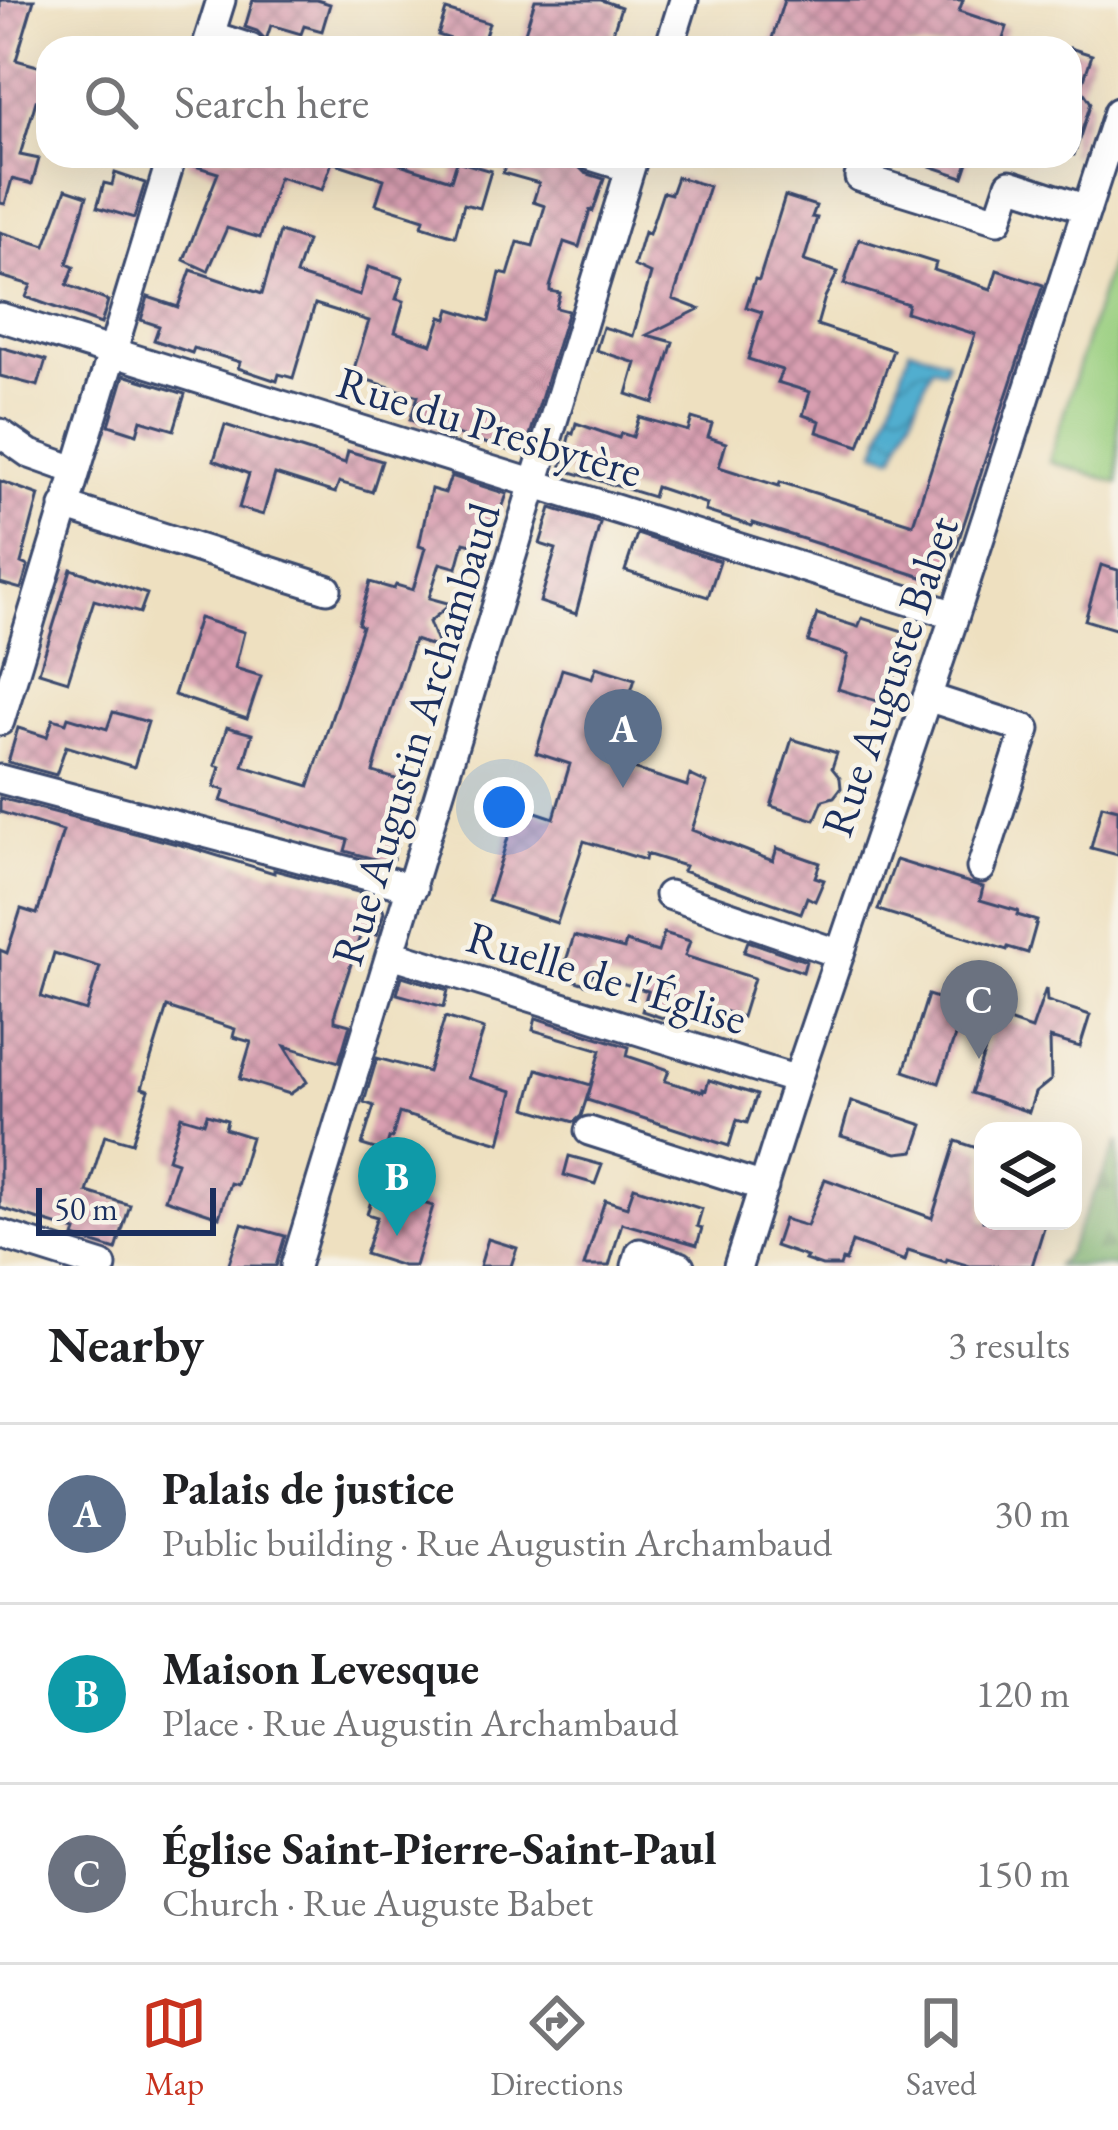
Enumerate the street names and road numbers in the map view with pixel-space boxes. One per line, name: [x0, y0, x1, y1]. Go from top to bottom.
street label: Rue du Presbytère: [331, 352, 649, 500]
street label: Rue Augustin Archambaud: [317, 496, 513, 972]
street label: Rue Auguste Babet: [807, 508, 971, 844]
street label: Ruelle de l'Église: [460, 907, 754, 1047]

